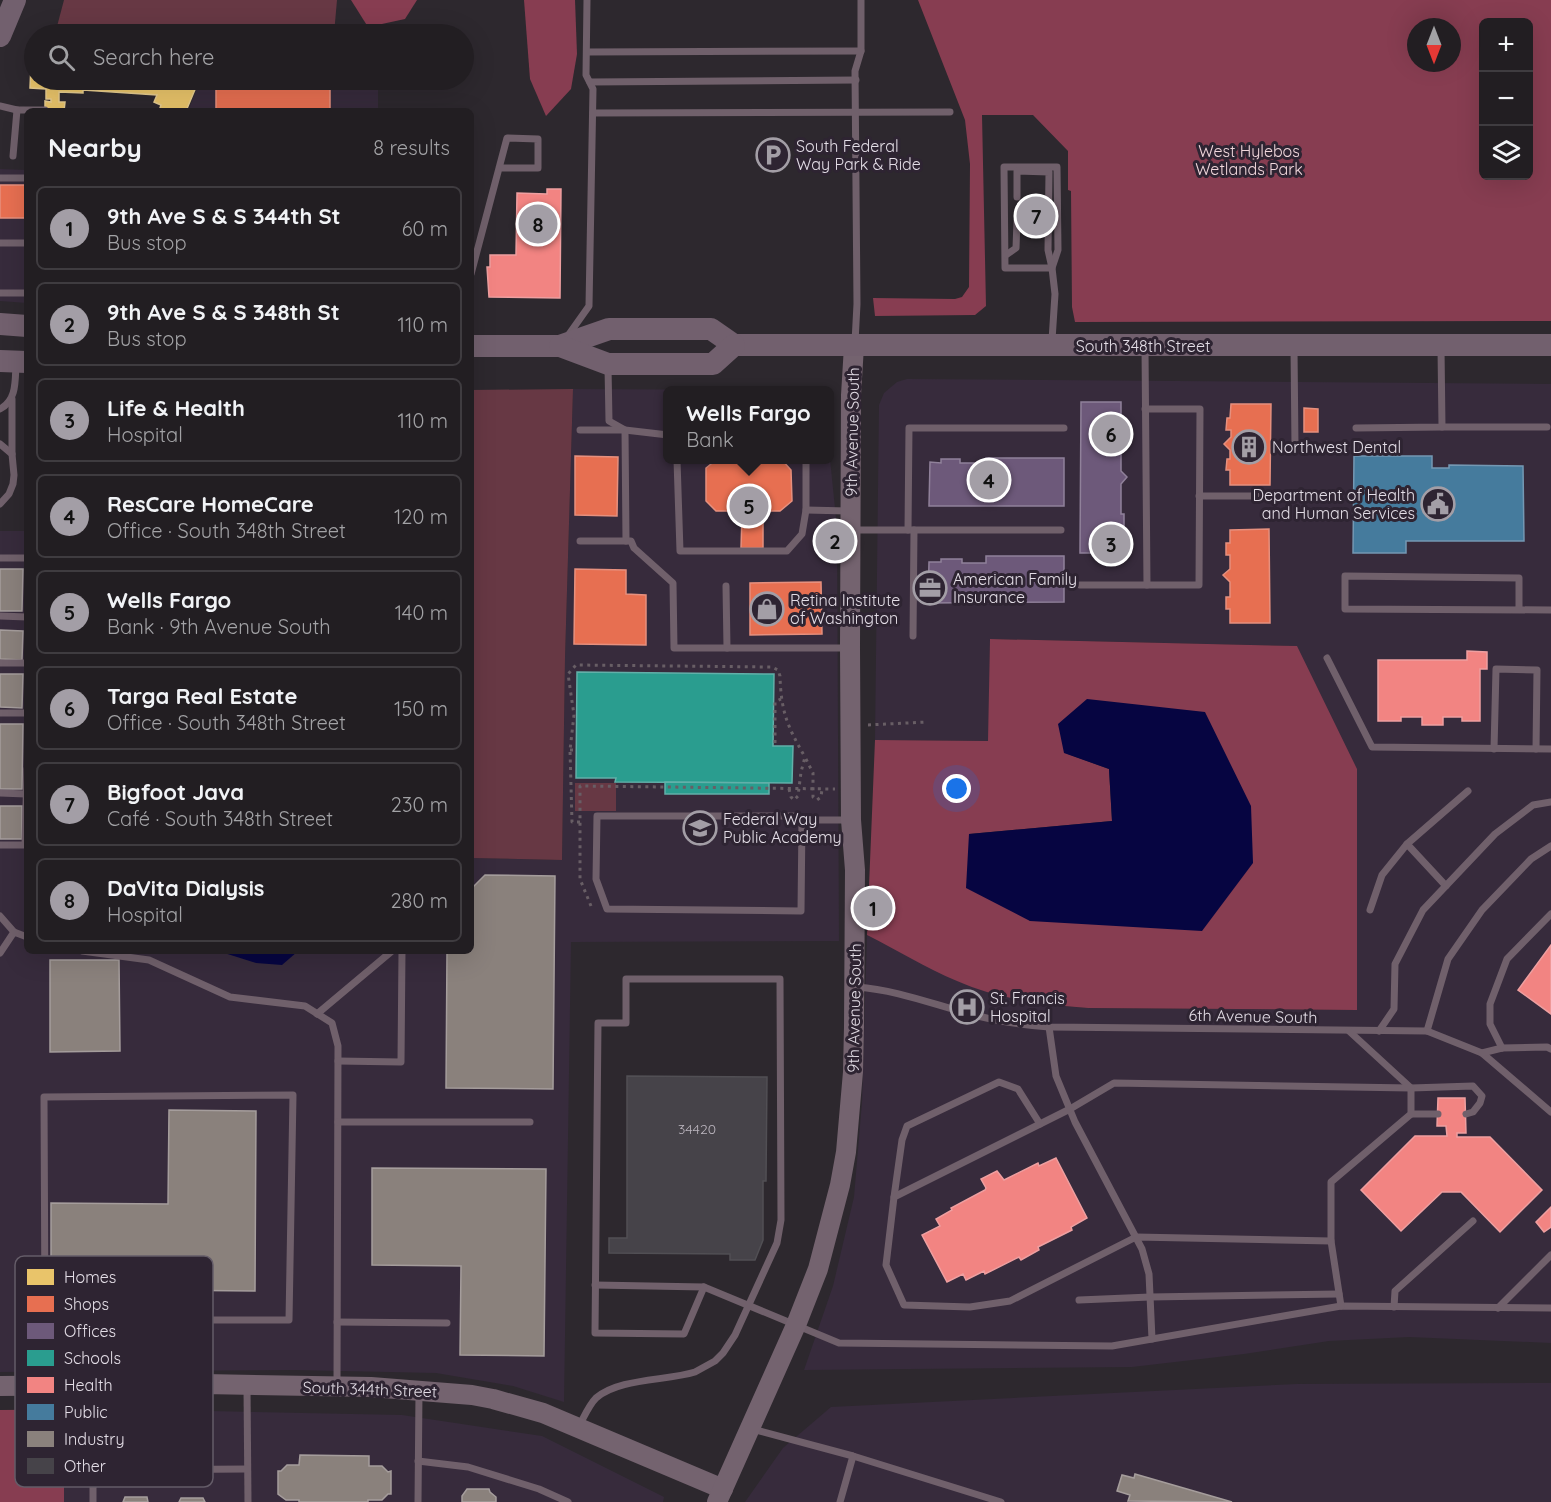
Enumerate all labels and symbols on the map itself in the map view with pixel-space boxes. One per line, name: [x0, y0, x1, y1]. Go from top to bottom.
north arrow: [1407, 18, 1461, 72]
place label: South Federal Way Park & Ride: [796, 136, 921, 174]
parking icon: South Federal Way Park & Ride: [755, 137, 791, 173]
park label: West Hylebos Wetlands Park: [1195, 141, 1303, 179]
pin: 7: [1016, 194, 1056, 238]
pin: 8: [518, 202, 558, 246]
street label: South 348th Street: [1076, 336, 1210, 356]
street label: 9th Avenue South: [841, 367, 863, 497]
pin: 6: [1092, 412, 1130, 456]
building icon: Northwest Dental: [1231, 429, 1267, 465]
place label: Northwest Dental: [1272, 437, 1401, 457]
pin: 4: [970, 458, 1008, 502]
pin: 5: [730, 484, 768, 528]
place label: Department of Health and Human Services: [1252, 485, 1415, 523]
public building icon: Department of Health and Human Services: [1420, 486, 1456, 522]
pin: 2: [816, 518, 854, 564]
pin: 3: [1092, 522, 1130, 566]
place label: American Family Insurance: [953, 569, 1077, 607]
office icon: American Family Insurance: [912, 570, 948, 606]
place label: Retina Institute of Washington: [790, 590, 900, 628]
shop icon: Retina Institute of Washington: [749, 591, 785, 627]
your location: [942, 774, 971, 803]
place label: Federal Way Public Academy: [723, 809, 842, 847]
school or university icon: Federal Way Public Academy: [682, 810, 718, 846]
pin: 1: [854, 886, 892, 930]
street label: 9th Avenue South: [843, 943, 865, 1073]
place label: St. Francis Hospital: [990, 988, 1065, 1026]
hospital icon: St. Francis Hospital: [949, 989, 985, 1025]
street label: 6th Avenue South: [1188, 1005, 1318, 1027]
house number: 34420: [678, 1120, 716, 1138]
legend: [15, 1256, 213, 1487]
text: Homes: [64, 1267, 116, 1287]
text: Shops: [64, 1294, 109, 1314]
text: Offices: [64, 1321, 116, 1341]
text: Schools: [64, 1348, 121, 1368]
text: Health: [64, 1375, 112, 1395]
street label: South 344th Street: [302, 1377, 438, 1401]
text: Public: [64, 1402, 108, 1422]
text: Industry: [64, 1429, 124, 1449]
text: Other: [64, 1456, 106, 1476]

